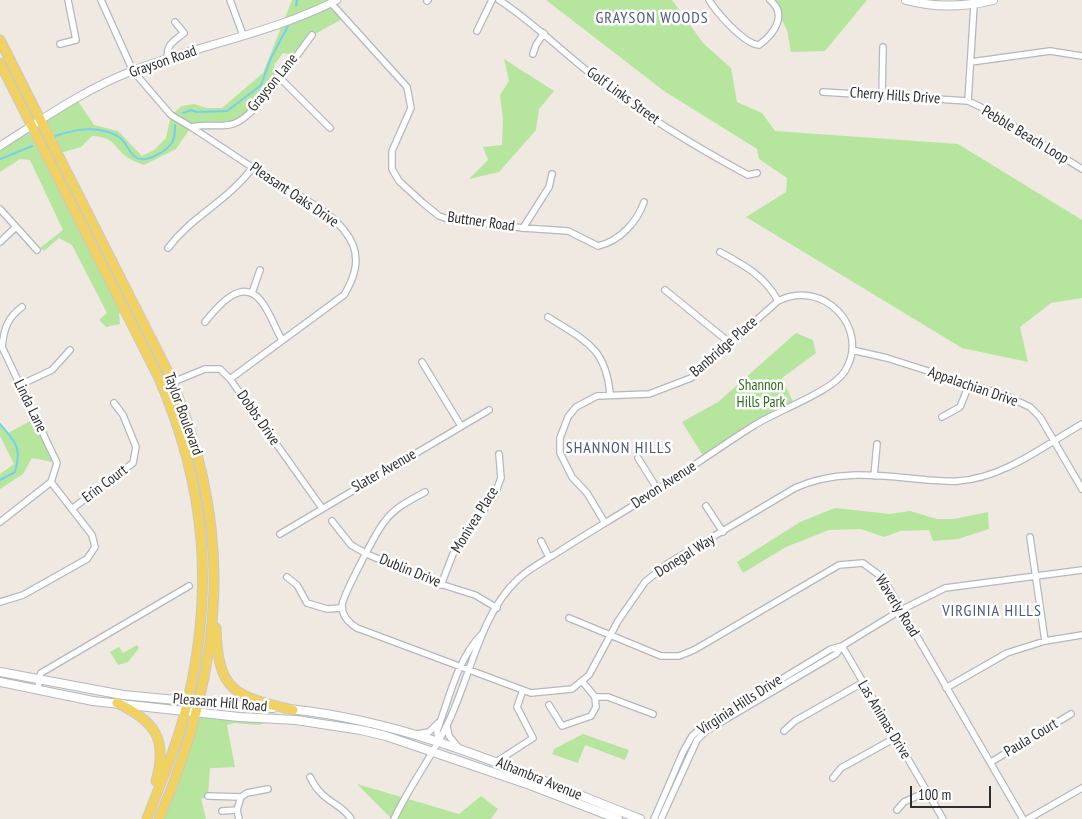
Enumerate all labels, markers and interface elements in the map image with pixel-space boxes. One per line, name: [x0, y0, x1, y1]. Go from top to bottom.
district label: GRAYSON WOODS: [594, 8, 710, 28]
street label: Grayson Road: [127, 42, 199, 82]
street label: Grayson Lane: [244, 50, 302, 116]
street label: Golf Links Street: [583, 64, 663, 128]
street label: Cherry Hills Drive: [849, 84, 941, 108]
street label: Pebble Beach Loop: [978, 102, 1072, 168]
street label: Pleasant Oaks Drive: [246, 159, 342, 231]
street label: Buttner Road: [446, 208, 516, 236]
street label: Banbridge Place: [687, 313, 761, 381]
street label: Appalachian Drive: [926, 363, 1020, 411]
street label: Taylor Boulevard: [160, 370, 206, 458]
street label: Linda Lane: [10, 377, 50, 435]
park label: Shannon Hills Park: [737, 377, 785, 412]
street label: Dobbs Drive: [233, 387, 283, 449]
district label: SHANNON HILLS: [564, 438, 674, 458]
street label: Slater Avenue: [349, 445, 419, 497]
street label: Devon Avenue: [628, 457, 700, 513]
street label: Erin Court: [79, 461, 131, 507]
street label: Monivea Place: [448, 484, 502, 556]
street label: Donegal Way: [652, 531, 718, 581]
street label: Dublin Drive: [377, 551, 443, 591]
street label: Waverly Road: [871, 572, 923, 640]
district label: VIRGINIA HILLS: [940, 601, 1044, 621]
street label: Virginia Hills Drive: [694, 671, 786, 739]
street label: Las Animas Drive: [854, 677, 914, 763]
street label: Pleasant Hill Road: [172, 690, 268, 716]
street label: Paula Court: [1001, 715, 1061, 761]
street label: Alhambra Avenue: [494, 754, 584, 804]
scale bar: [912, 776, 993, 808]
text: 100 m: [918, 785, 951, 804]

